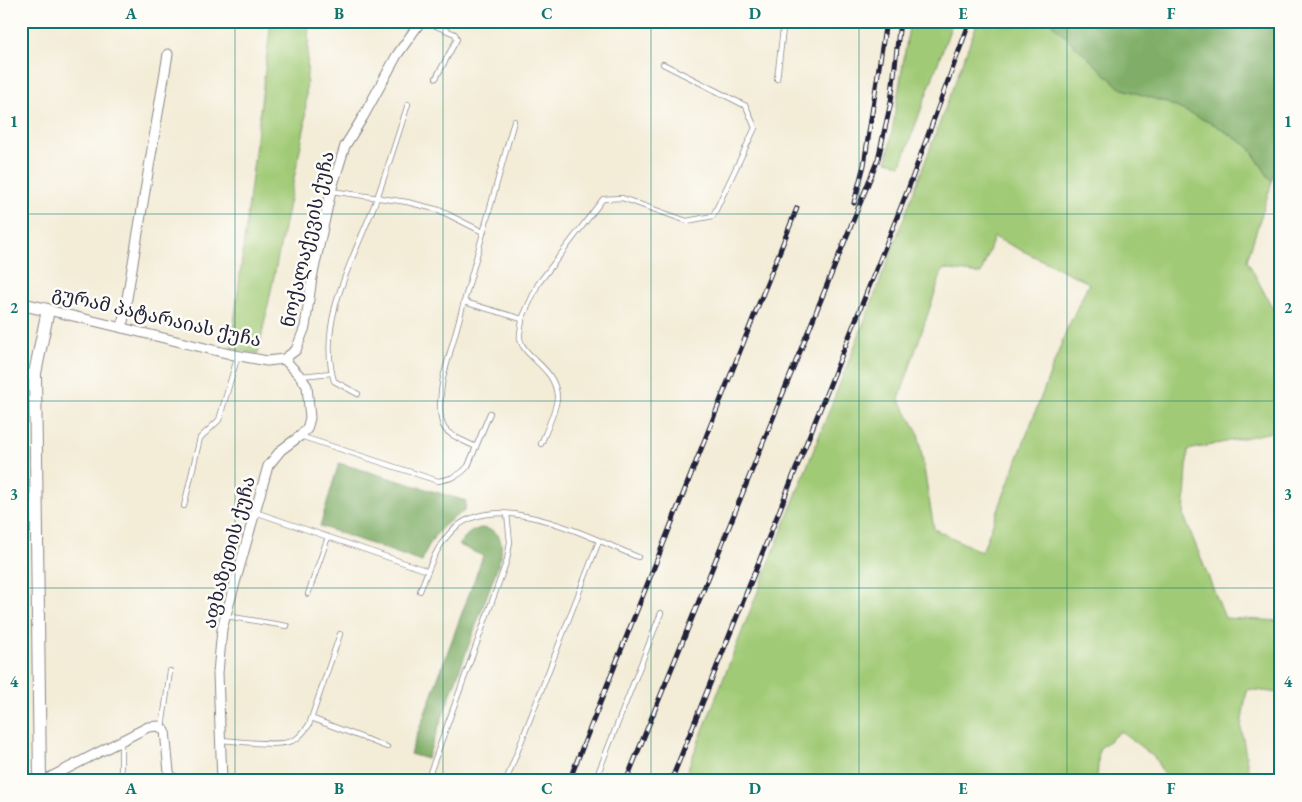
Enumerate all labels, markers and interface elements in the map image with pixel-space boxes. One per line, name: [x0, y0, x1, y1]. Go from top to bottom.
text: A: [124, 3, 137, 24]
text: B: [334, 3, 344, 24]
text: C: [541, 3, 553, 24]
text: D: [749, 3, 761, 24]
text: E: [958, 3, 968, 24]
text: F: [1167, 3, 1176, 24]
text: 1: [10, 111, 18, 132]
text: 1: [1284, 111, 1292, 132]
street label: ნოქალაქევის ქუჩა: [275, 148, 340, 330]
street label: გურამ პატარაიას ქუჩა: [50, 280, 264, 353]
text: 2: [10, 297, 19, 318]
text: 2: [1284, 297, 1293, 318]
street label: აფხაზეთის ქუჩა: [196, 473, 261, 631]
text: 3: [10, 484, 18, 505]
text: 3: [1284, 484, 1292, 505]
text: 4: [10, 671, 19, 692]
text: 4: [1284, 671, 1293, 692]
text: A: [124, 778, 137, 799]
text: B: [334, 778, 344, 799]
text: C: [541, 778, 553, 799]
text: D: [749, 778, 761, 799]
text: E: [958, 778, 968, 799]
text: F: [1167, 778, 1176, 799]

